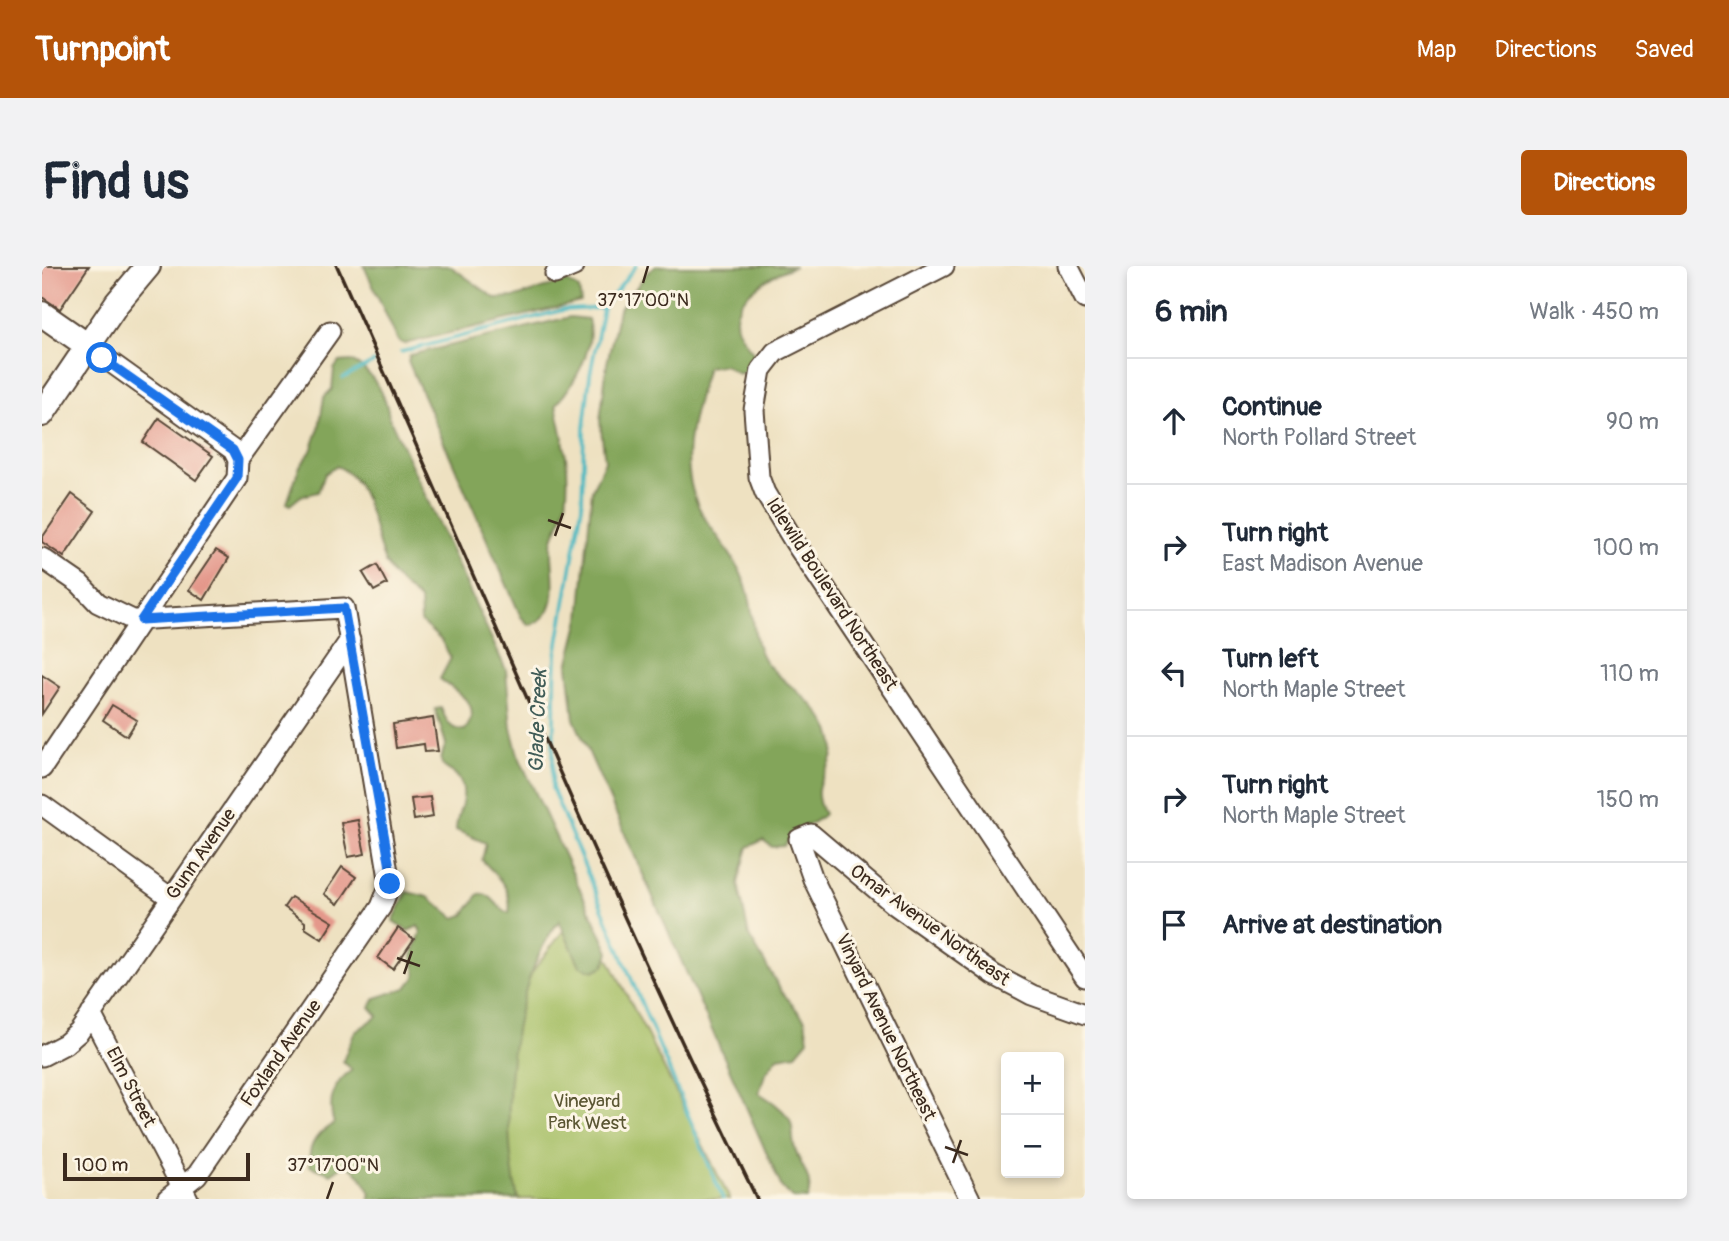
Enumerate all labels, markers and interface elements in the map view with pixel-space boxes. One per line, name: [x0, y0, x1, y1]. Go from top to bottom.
text: Turnpoint: [35, 29, 170, 70]
text: Map: [1417, 35, 1457, 64]
text: Directions: [1495, 35, 1596, 64]
text: Saved: [1634, 35, 1694, 64]
button: Directions: [1521, 150, 1687, 215]
text: Find us: [42, 152, 189, 213]
text: 37°17'00"N: [597, 289, 689, 312]
text: 6 min: [1155, 293, 1228, 330]
text: Walk · 450 m: [1529, 297, 1659, 326]
route start: [86, 342, 117, 373]
text: Continue: [1222, 391, 1322, 423]
icon: ahead: [1155, 402, 1193, 440]
text: 90 m: [1606, 407, 1659, 436]
text: North Pollard Street: [1222, 423, 1416, 452]
street label: Idlewild Boulevard Northeast: [761, 493, 904, 695]
text: Turn right: [1222, 517, 1328, 549]
icon: right: [1155, 528, 1193, 566]
text: 100 m: [1593, 533, 1659, 562]
text: East Madison Avenue: [1222, 549, 1423, 578]
text: Turn left: [1222, 643, 1318, 675]
icon: left: [1155, 654, 1193, 692]
text: 110 m: [1600, 659, 1659, 688]
water label: Glade Creek: [523, 667, 553, 773]
text: North Maple Street: [1222, 675, 1405, 704]
text: Turn right: [1222, 769, 1328, 801]
icon: right: [1155, 780, 1193, 818]
text: 150 m: [1596, 785, 1659, 814]
text: North Maple Street: [1222, 801, 1405, 830]
street label: Gunn Avenue: [161, 803, 242, 904]
street label: Omar Avenue Northeast: [845, 859, 1015, 991]
route end: [374, 868, 405, 899]
icon: arrive: [1155, 906, 1193, 944]
text: Arrive at destination: [1222, 909, 1442, 941]
street label: Vinyard Avenue Northeast: [830, 930, 942, 1125]
street label: Foxland Avenue: [235, 994, 327, 1111]
street label: Elm Street: [101, 1043, 162, 1131]
map controls: [1001, 1052, 1064, 1178]
button: +: [1001, 1052, 1064, 1115]
park label: Vineyard Park West: [547, 1089, 627, 1135]
button: −: [1001, 1115, 1064, 1178]
scale bar: [63, 1150, 250, 1182]
text: 100 m: [74, 1153, 128, 1177]
text: 37°17'00"N: [287, 1154, 379, 1177]

